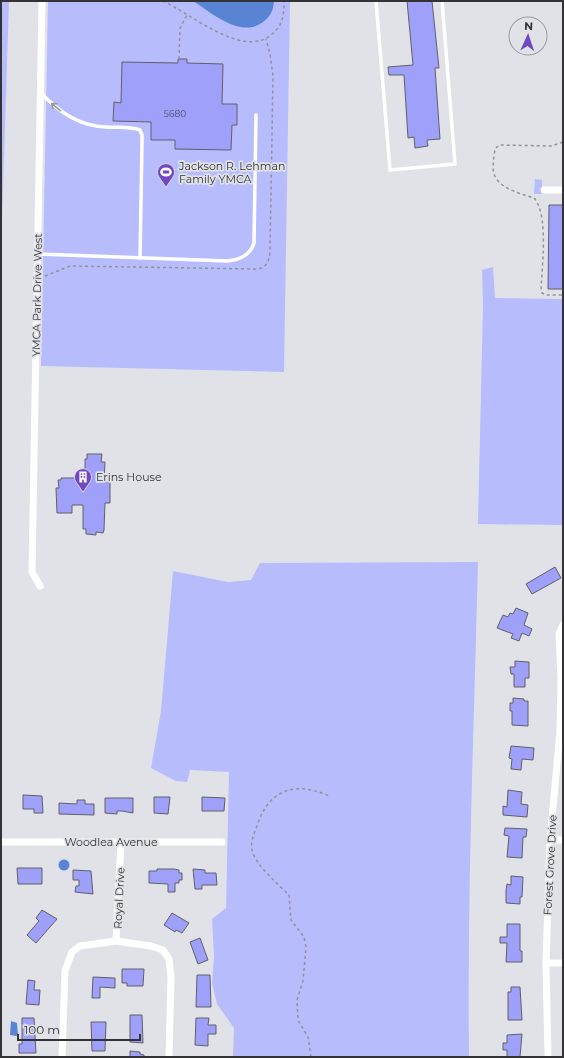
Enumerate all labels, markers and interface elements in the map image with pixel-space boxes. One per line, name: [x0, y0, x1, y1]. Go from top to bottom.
north arrow: [508, 16, 548, 56]
text: N: [524, 19, 533, 33]
one-way arrow: [50, 102, 61, 111]
house number: 5680: [164, 108, 186, 119]
place label: Jackson R. Lehman Family YMCA: [178, 159, 285, 186]
sports icon: Jackson R. Lehman Family YMCA: [156, 162, 176, 187]
street label: YMCA Park Drive West: [29, 233, 45, 357]
building icon: Erins House: [73, 467, 93, 492]
place label: Erins House: [96, 470, 162, 484]
street label: Forest Grove Drive: [540, 814, 560, 916]
street label: Woodlea Avenue: [64, 835, 158, 849]
street label: Royal Drive: [110, 867, 128, 929]
scale bar: [18, 1016, 140, 1042]
text: 100 m: [24, 1022, 60, 1037]

